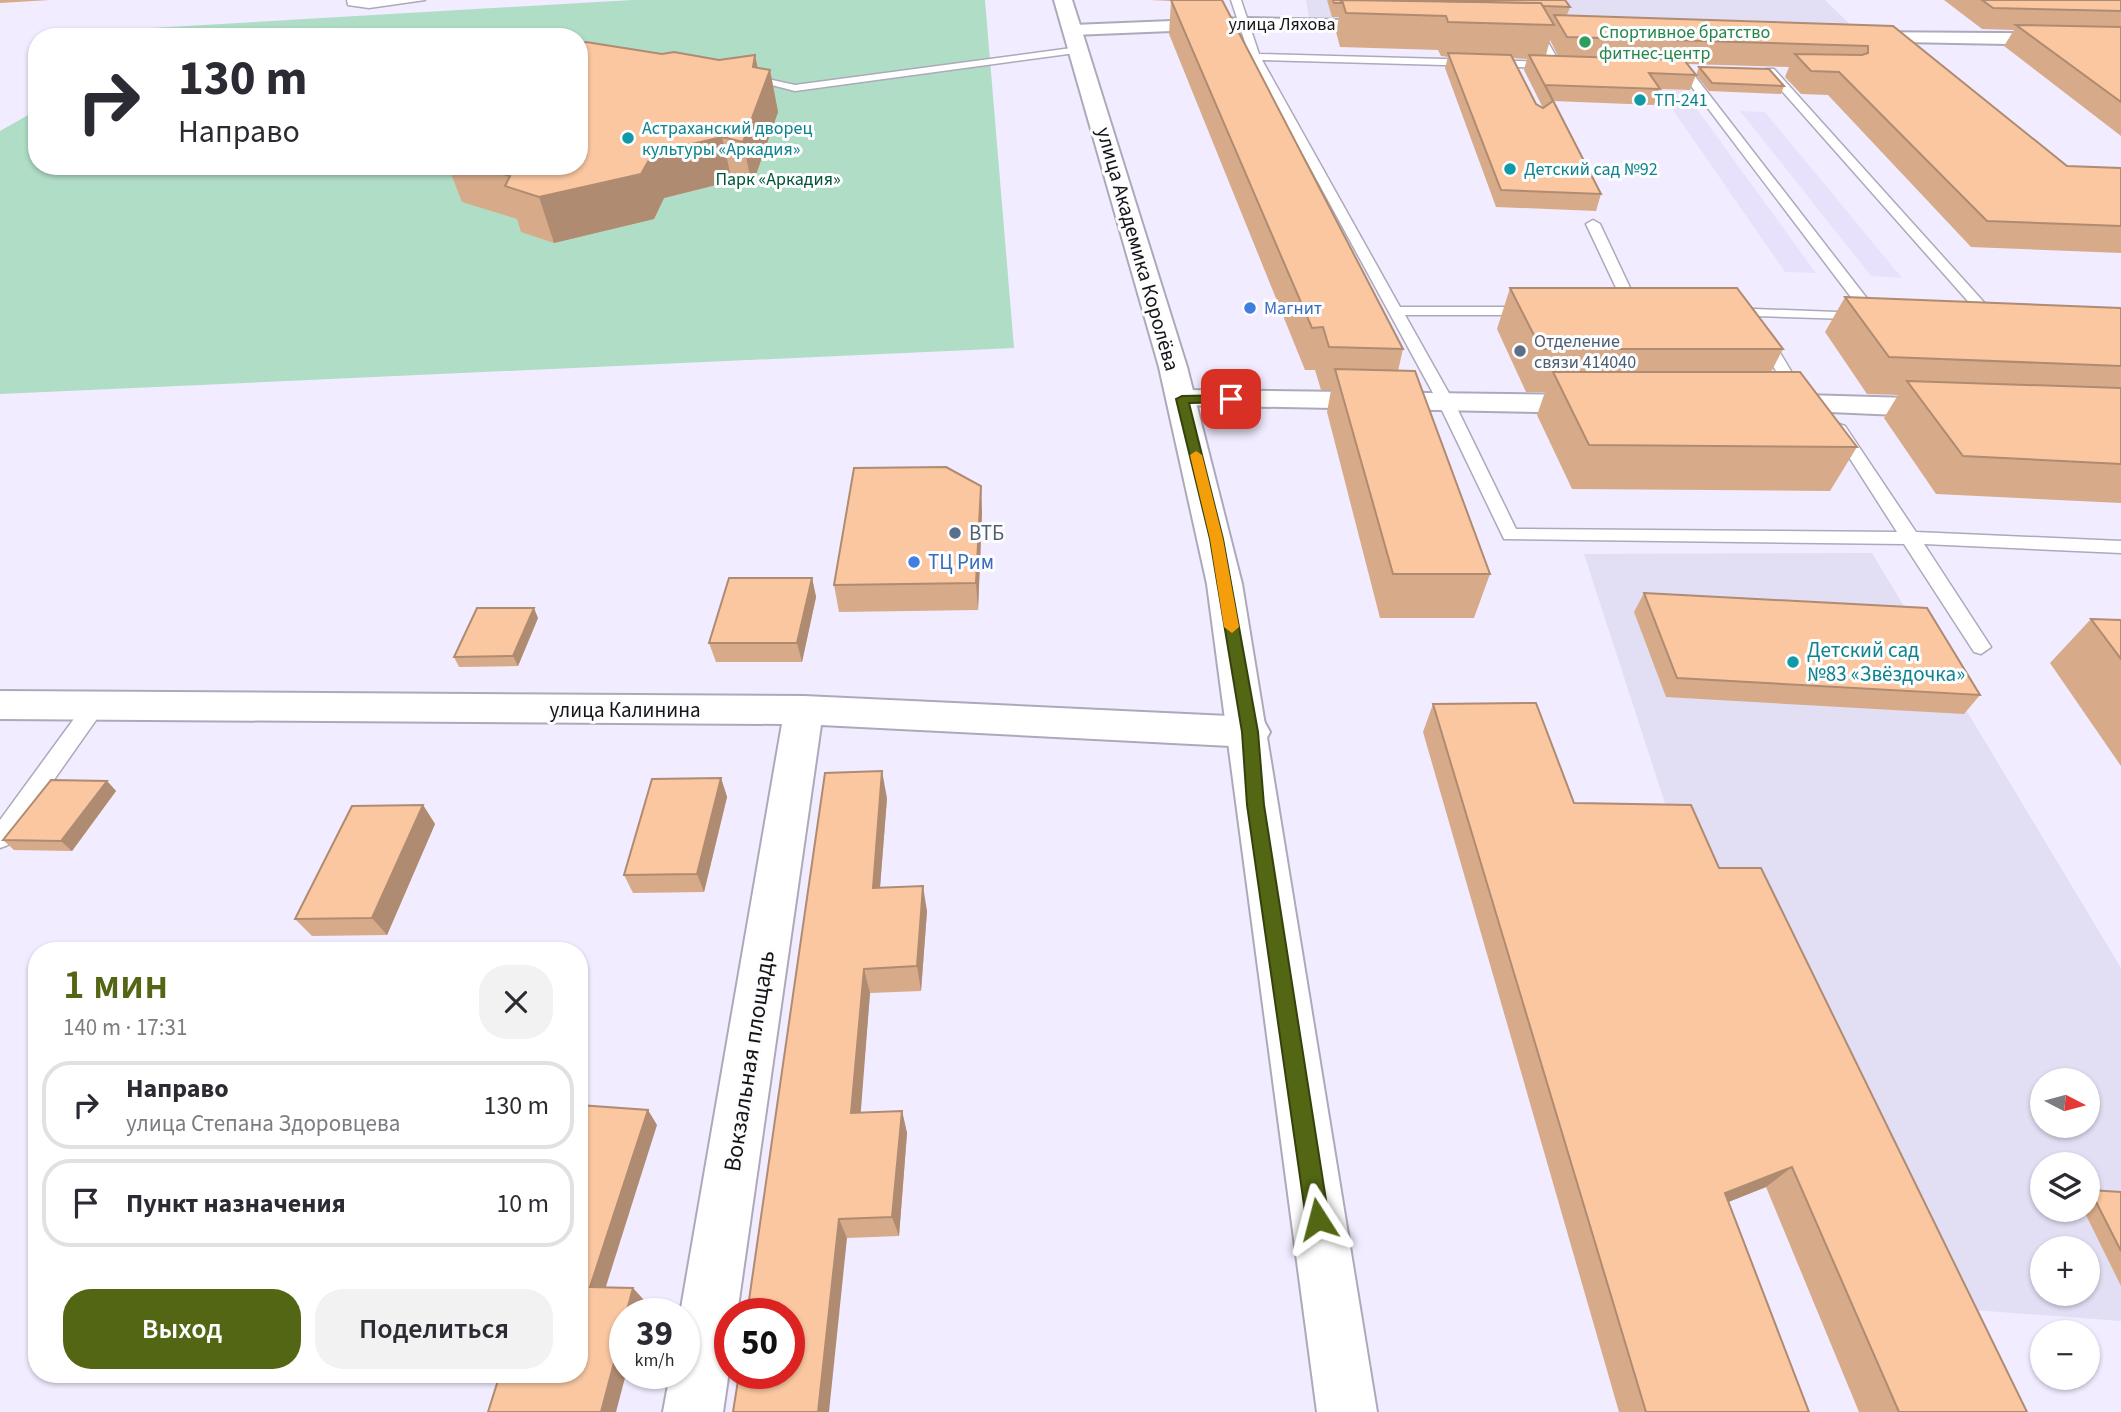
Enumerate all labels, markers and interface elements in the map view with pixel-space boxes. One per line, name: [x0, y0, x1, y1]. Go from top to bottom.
street label: улица Ляхова: [1228, 12, 1336, 37]
place label: Спортивное братство фитнес-центр: [1599, 20, 1770, 66]
marker: Спортивное братство фитнес-центр: [1577, 34, 1593, 50]
text: 130 m: [178, 44, 307, 114]
icon: right: [63, 56, 154, 147]
place label: ТП-241: [1654, 88, 1708, 113]
marker: ТП-241: [1632, 92, 1648, 108]
text: Направо: [178, 109, 300, 155]
place label: Астраханский дворец культуры «Аркадия»: [642, 116, 812, 162]
street label: улица Академика Королёва: [1089, 124, 1187, 374]
marker: Астраханский дворец культуры «Аркадия»: [620, 130, 636, 146]
place label: Детский сад №92: [1524, 157, 1658, 182]
marker: Детский сад №92: [1502, 161, 1518, 177]
park label: Парк «Аркадия»: [715, 167, 841, 192]
place label: Магнит: [1264, 296, 1322, 321]
marker: Магнит: [1242, 300, 1258, 316]
place label: Отделение связи 414040: [1534, 329, 1636, 375]
marker: Отделение связи 414040: [1512, 343, 1528, 359]
pin: [1201, 369, 1261, 429]
icon: arrive: [1212, 380, 1250, 418]
place label: ВТБ: [969, 518, 1004, 548]
marker: ВТБ: [947, 525, 963, 541]
place label: ТЦ Рим: [928, 547, 994, 577]
marker: ТЦ Рим: [906, 554, 922, 570]
place label: Детский сад №83 «Звёздочка»: [1807, 635, 1965, 689]
marker: Детский сад №83 «Звёздочка»: [1785, 654, 1801, 670]
street label: улица Калинина: [549, 695, 701, 725]
street label: Вокзальная площадь: [715, 948, 784, 1174]
text: 1 мин: [63, 955, 168, 1015]
button: close: [479, 965, 553, 1039]
text: 140 m · 17:31: [63, 1011, 187, 1044]
north arrow: [2030, 1068, 2100, 1138]
map controls: [2030, 1068, 2100, 1390]
text: Направо: [126, 1070, 229, 1107]
icon: right: [67, 1086, 105, 1124]
text: 130 m: [483, 1087, 549, 1124]
text: улица Степана Здоровцева: [126, 1107, 400, 1140]
button: layers: [2030, 1152, 2100, 1222]
position arrow: [1281, 1182, 1355, 1256]
icon: arrive: [67, 1184, 105, 1222]
text: Пункт назначения: [126, 1185, 346, 1222]
text: 10 m: [496, 1185, 549, 1222]
button: +: [2030, 1236, 2100, 1306]
button: Выход: [63, 1289, 301, 1369]
button: Поделиться: [315, 1289, 553, 1369]
speed limit sign: 50: [714, 1298, 805, 1389]
text: 39: [636, 1309, 673, 1359]
button: −: [2030, 1320, 2100, 1390]
text: km/h: [635, 1348, 674, 1373]

